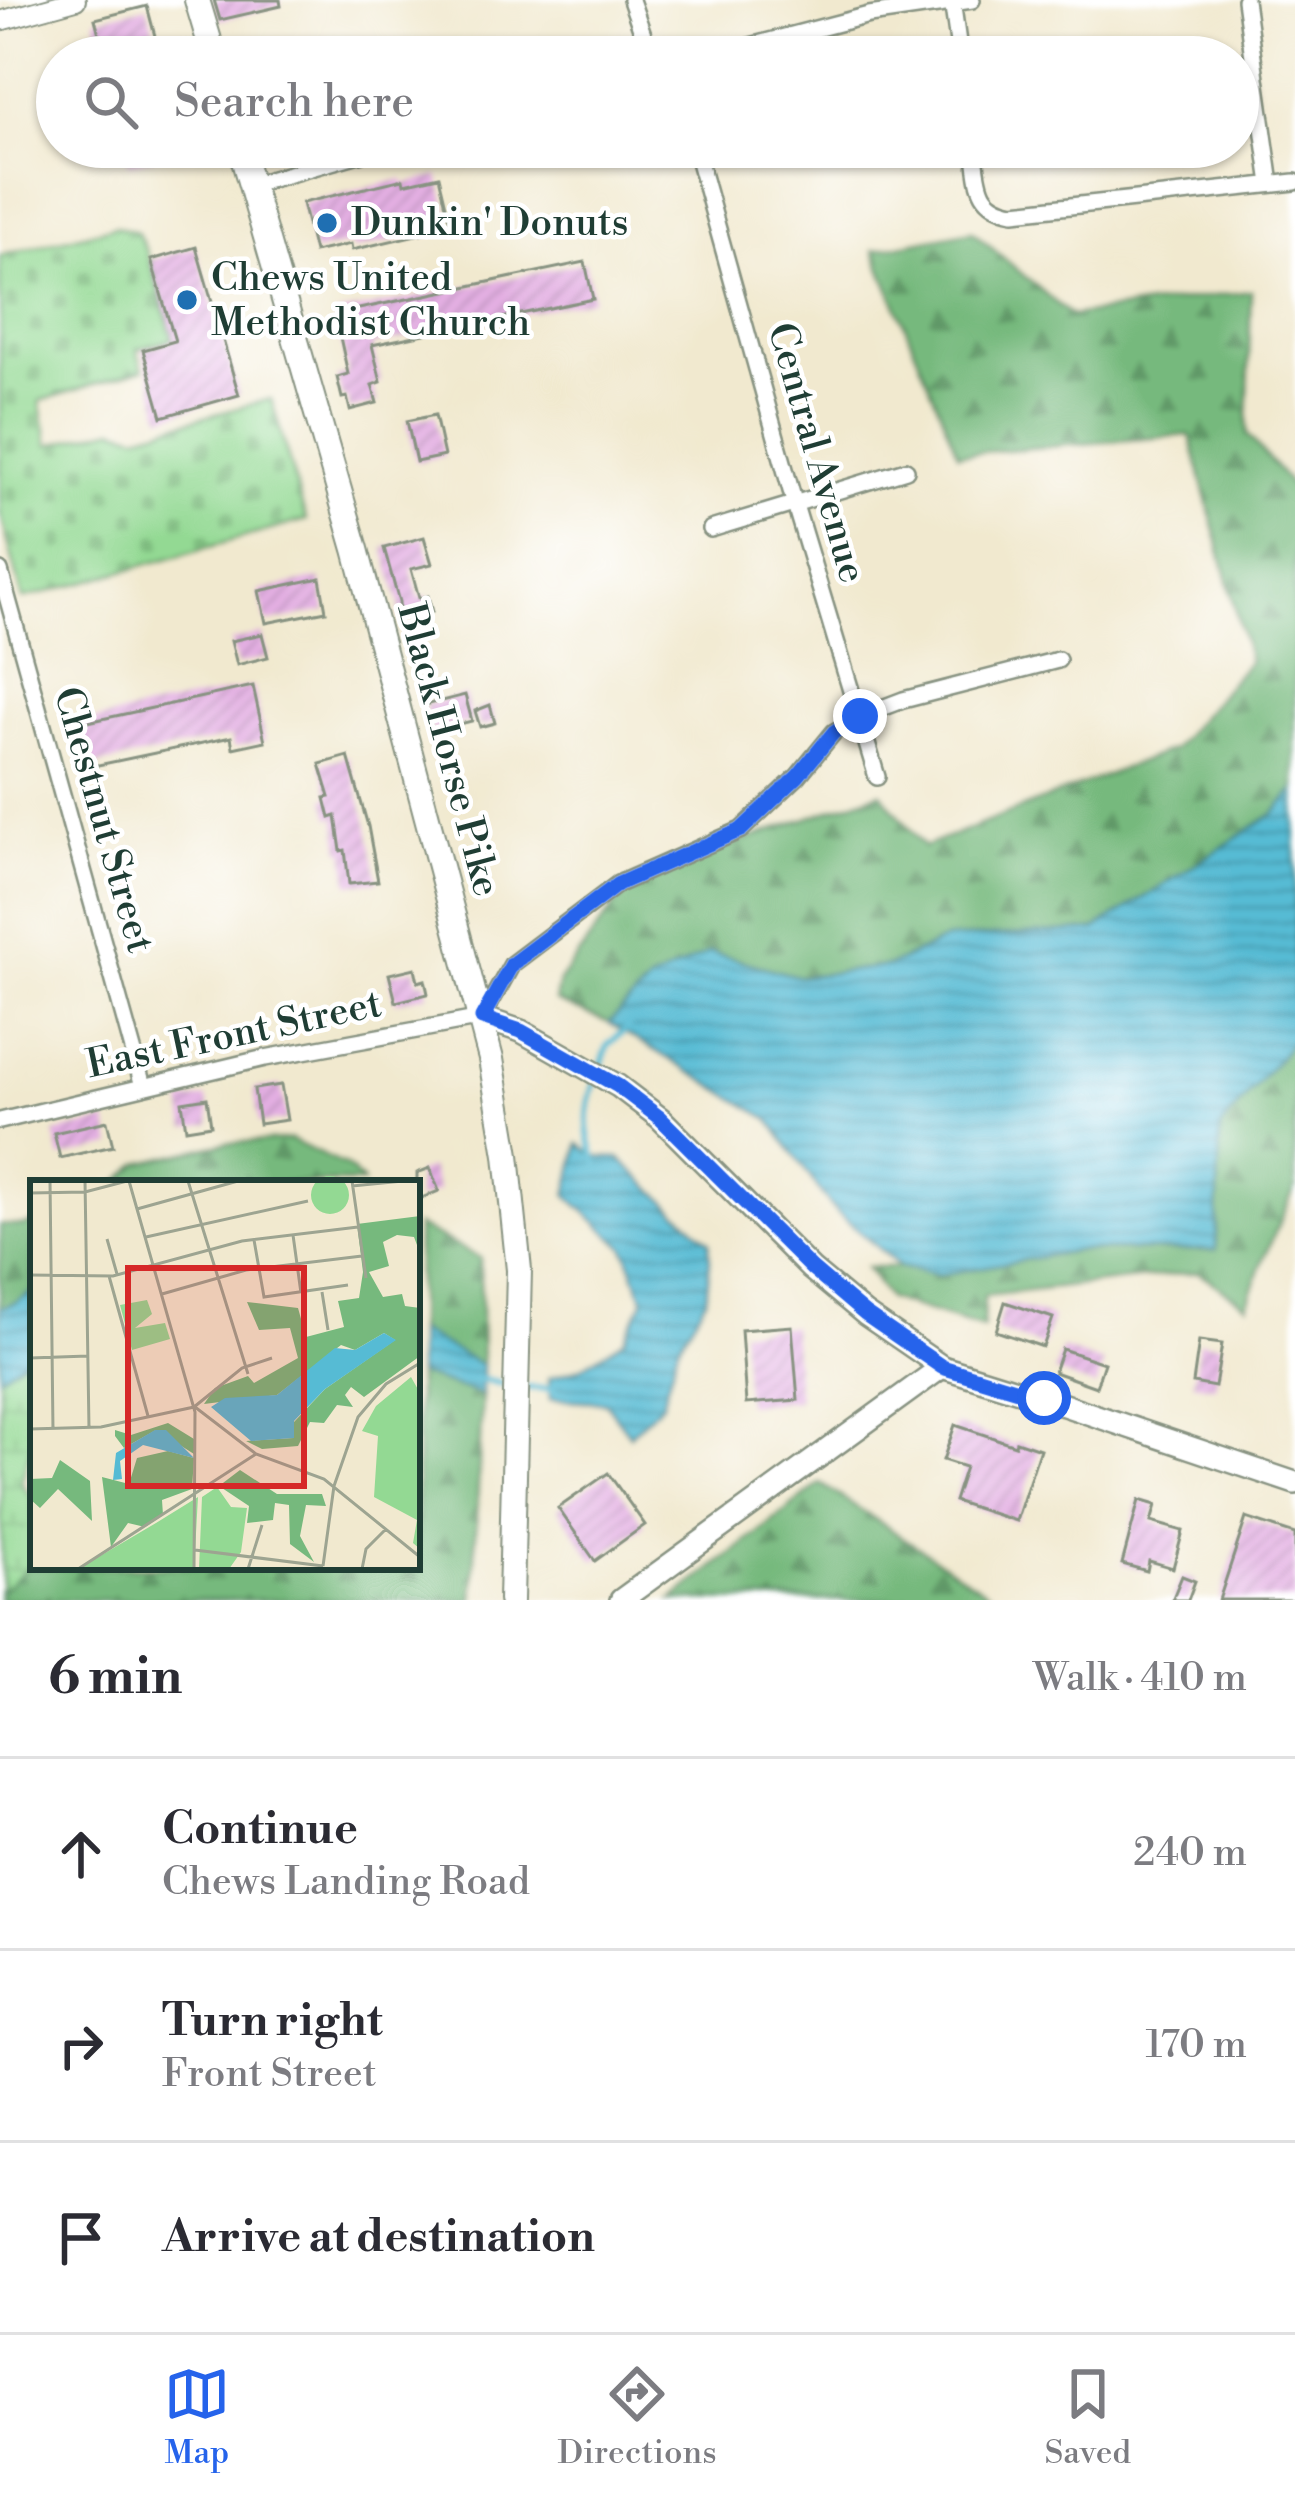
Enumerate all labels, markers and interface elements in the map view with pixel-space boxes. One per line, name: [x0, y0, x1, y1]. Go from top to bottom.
search box: [36, 36, 1259, 168]
icon: search: [78, 69, 144, 135]
text: Search here: [174, 74, 414, 131]
place label: Dunkin' Donuts: [351, 199, 629, 248]
marker: Dunkin' Donuts: [314, 210, 340, 236]
place label: Chews United Methodist Church: [211, 254, 530, 348]
marker: Chews United Methodist Church: [174, 287, 200, 313]
street label: Central Avenue: [756, 317, 876, 589]
street label: Black Horse Pike: [385, 597, 511, 902]
street label: Chestnut Street: [42, 681, 164, 959]
route end: [833, 689, 887, 743]
street label: East Front Street: [82, 980, 386, 1090]
inset map: [30, 1180, 420, 1570]
route start: [1017, 1371, 1071, 1425]
text: 6 min: [48, 1646, 182, 1710]
text: Walk · 410 m: [1033, 1654, 1247, 1703]
text: Continue: [162, 1801, 358, 1858]
icon: ahead: [48, 1821, 114, 1887]
text: 240 m: [1133, 1829, 1247, 1878]
text: Chews Landing Road: [162, 1858, 530, 1907]
text: Turn right: [162, 1993, 383, 2050]
icon: right: [48, 2013, 114, 2079]
text: 170 m: [1145, 2021, 1247, 2070]
text: Front Street: [162, 2050, 377, 2099]
icon: arrive: [48, 2205, 114, 2271]
text: Arrive at destination: [162, 2209, 595, 2266]
tab: Map: [164, 2361, 230, 2474]
tab: Directions: [558, 2361, 717, 2474]
tab: Saved: [1044, 2361, 1131, 2474]

